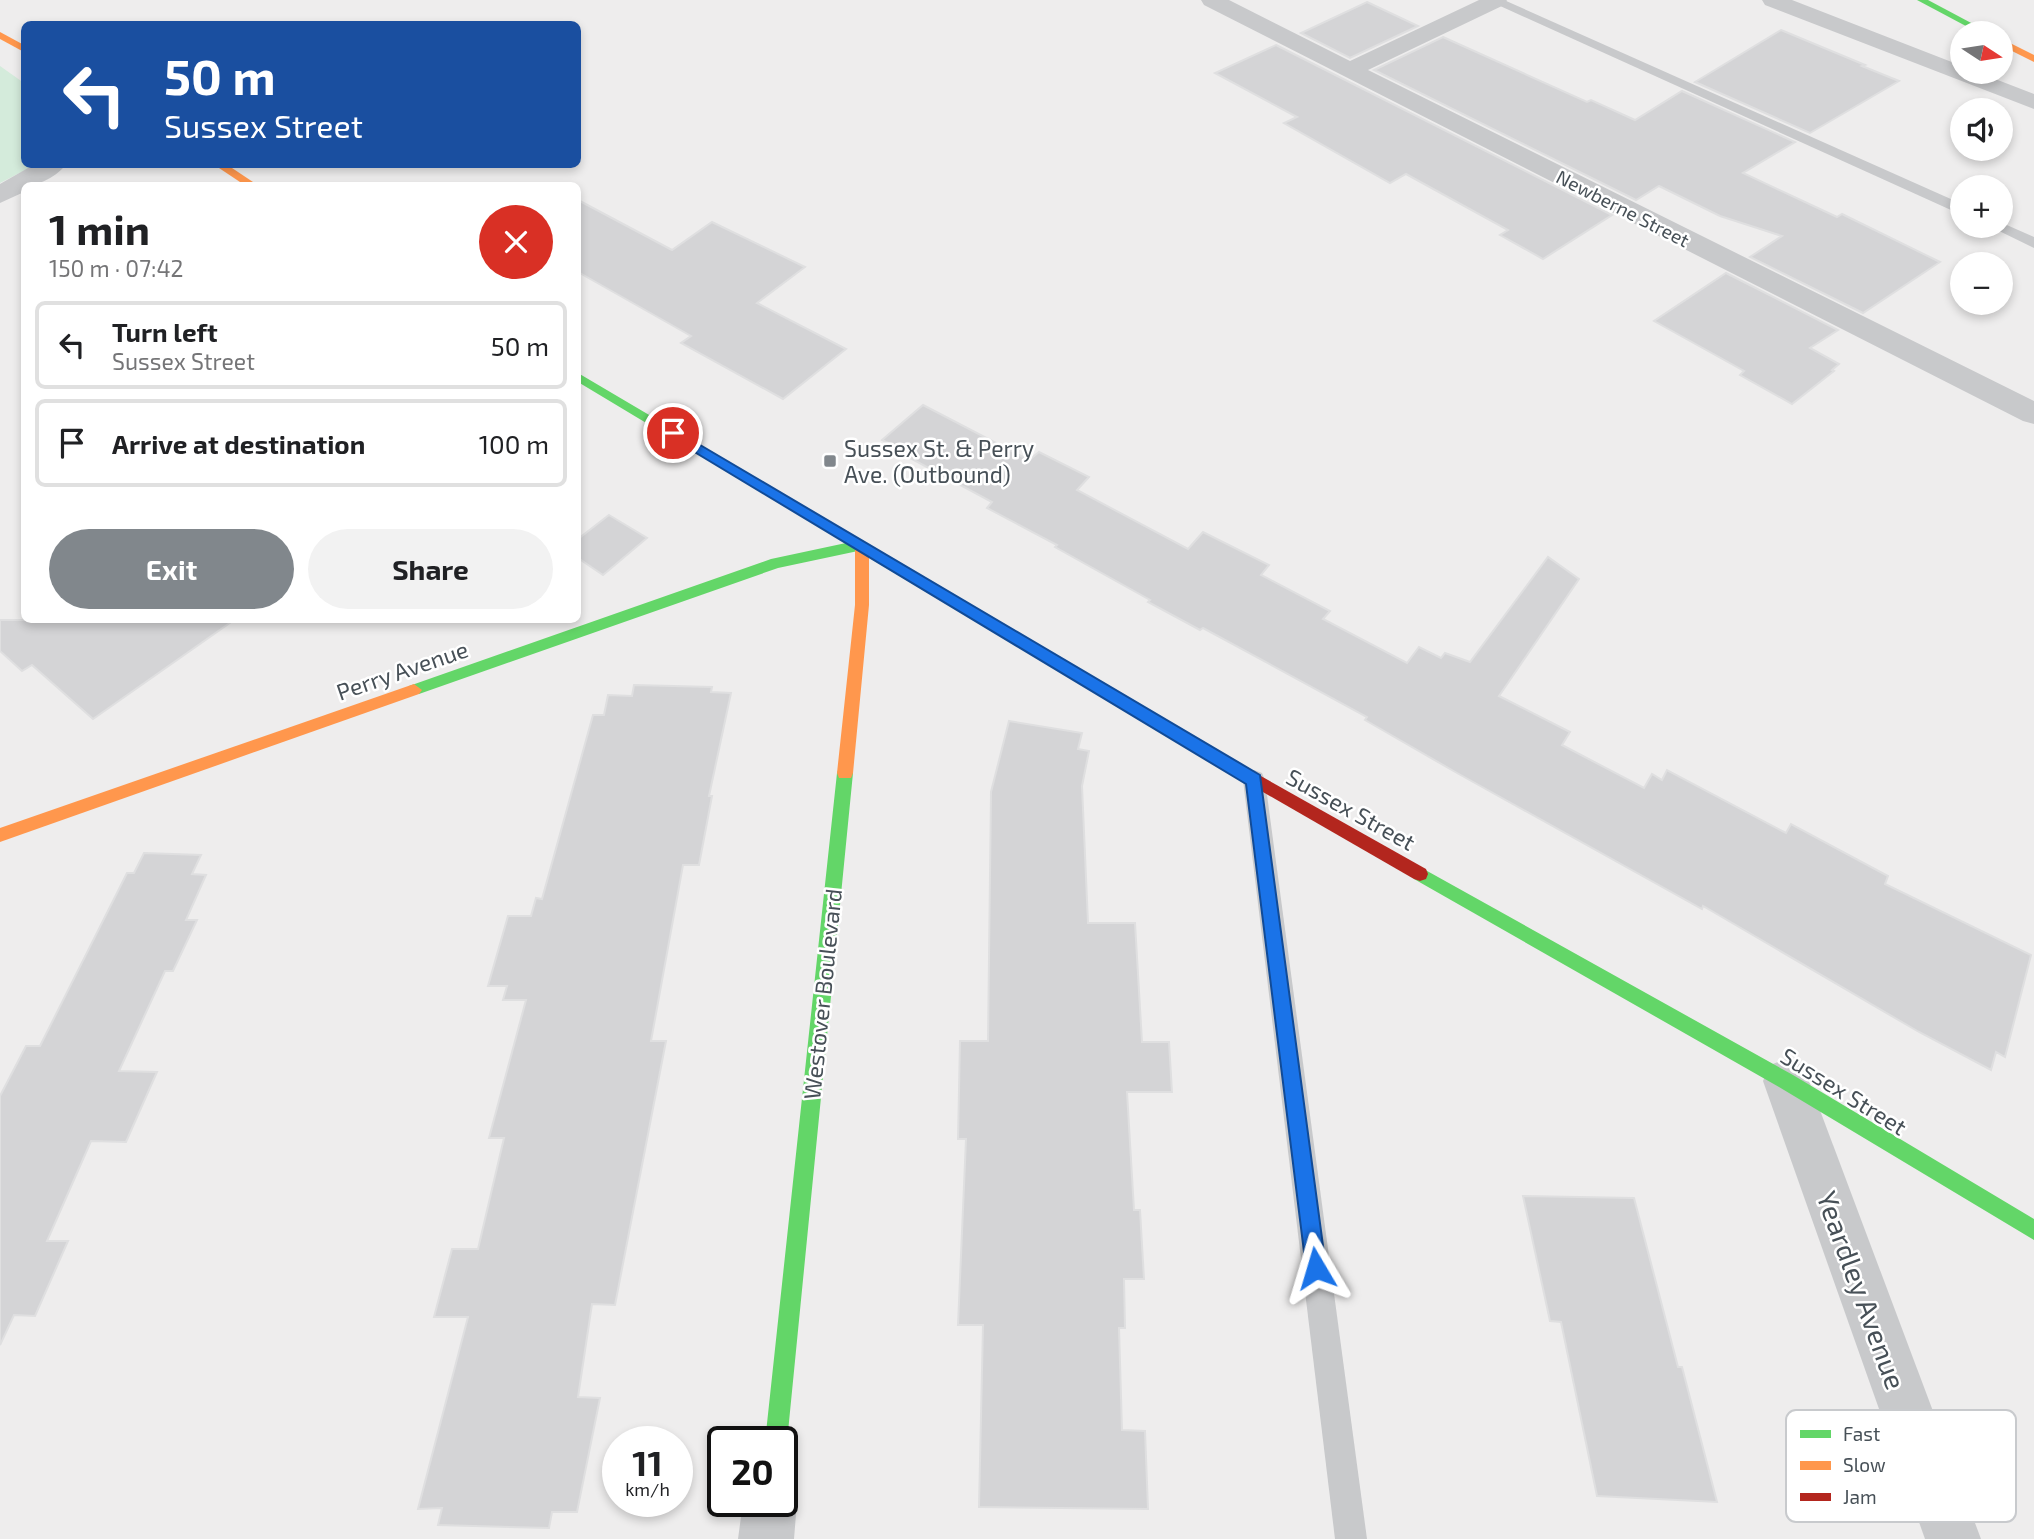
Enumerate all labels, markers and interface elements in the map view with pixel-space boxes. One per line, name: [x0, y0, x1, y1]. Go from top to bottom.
north arrow: [1950, 21, 2012, 84]
map controls: [1950, 21, 2013, 315]
text: 50 m: [164, 46, 276, 105]
icon: left: [49, 49, 140, 140]
button: sound: [1950, 98, 2013, 161]
text: Sussex Street: [164, 106, 363, 144]
street label: Newberne Street: [1553, 165, 1693, 251]
button: +: [1950, 175, 2013, 238]
text: 1 min: [49, 203, 150, 253]
button: close: [479, 205, 553, 279]
button: −: [1950, 252, 2013, 315]
text: 150 m · 07:42: [49, 254, 183, 282]
text: Turn left: [112, 316, 218, 347]
icon: left: [53, 326, 91, 364]
text: 50 m: [491, 330, 549, 361]
text: Sussex Street: [112, 347, 255, 375]
pin: [643, 403, 703, 463]
icon: arrive: [654, 414, 692, 452]
icon: arrive: [53, 424, 91, 462]
text: Arrive at destination: [112, 428, 365, 459]
text: 100 m: [479, 428, 549, 459]
place label: Sussex St. & Perry Ave. (Outbound): [844, 434, 1034, 488]
marker: Sussex St. & Perry Ave. (Outbound): [822, 453, 838, 469]
button: Exit: [49, 529, 294, 609]
button: Share: [308, 529, 553, 609]
street label: Perry Avenue: [332, 634, 472, 706]
street label: Sussex Street: [1282, 762, 1420, 856]
street label: Westover Boulevard: [797, 887, 847, 1101]
street label: Sussex Street: [1776, 1041, 1912, 1141]
street label: Yeardley Avenue: [1810, 1186, 1914, 1394]
position arrow: [1279, 1231, 1353, 1305]
legend: [1786, 1410, 2016, 1522]
text: Fast: [1843, 1422, 1880, 1445]
speed limit sign: 20: [707, 1426, 798, 1517]
text: 11: [632, 1441, 663, 1483]
text: Slow: [1843, 1453, 1886, 1476]
text: km/h: [625, 1478, 670, 1500]
text: Jam: [1843, 1485, 1877, 1508]

